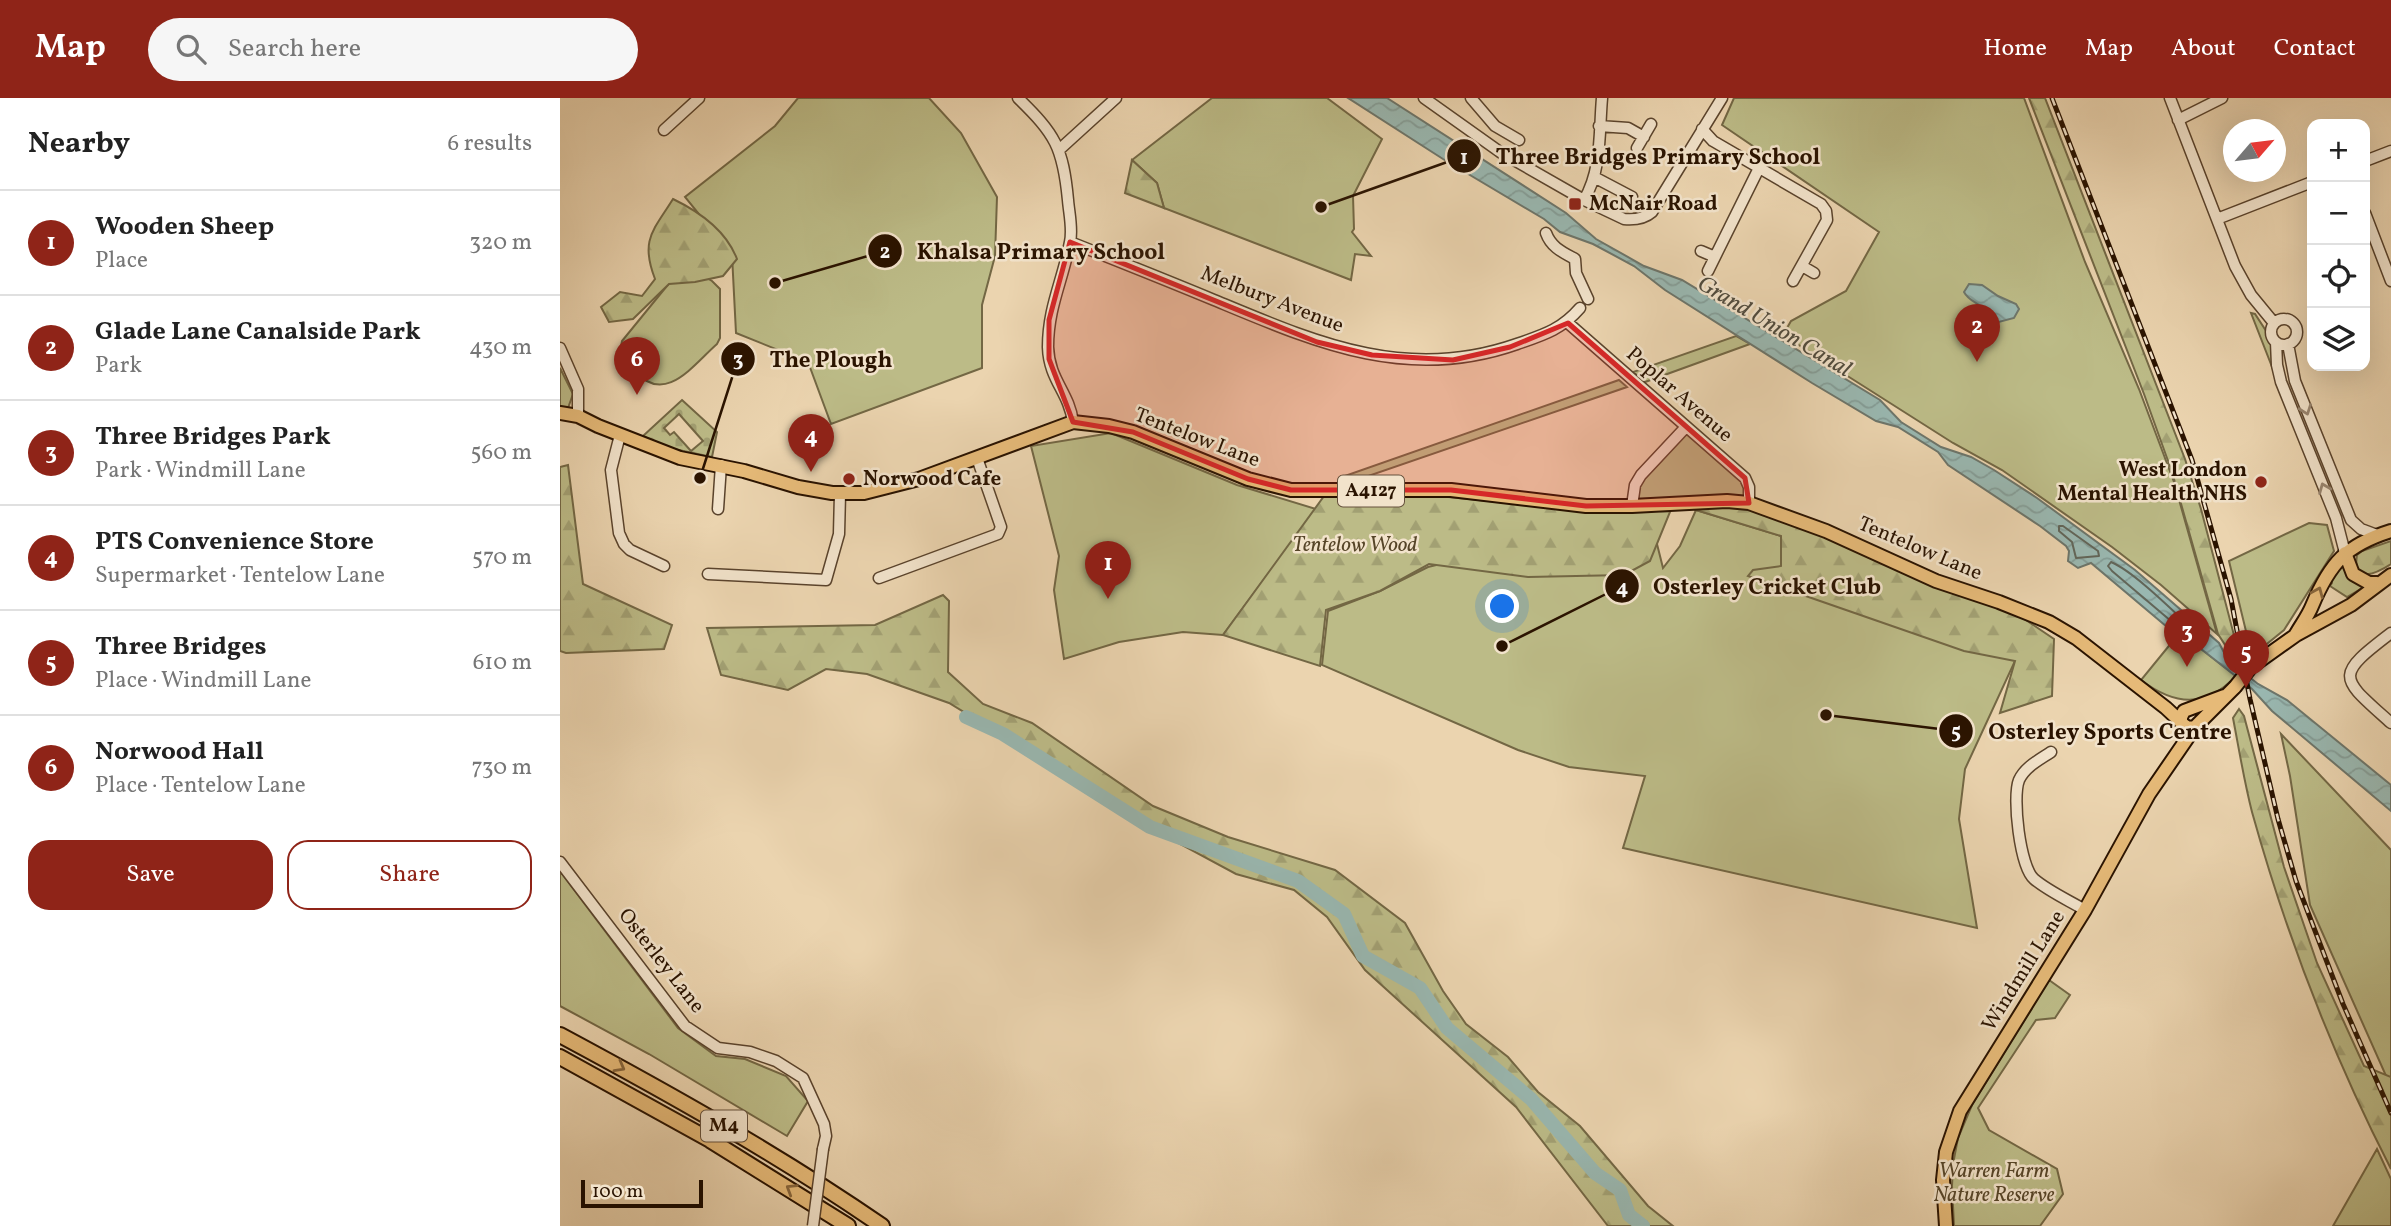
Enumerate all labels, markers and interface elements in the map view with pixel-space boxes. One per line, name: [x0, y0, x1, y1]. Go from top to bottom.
search box: [148, 18, 638, 81]
text: Map: [35, 26, 106, 72]
icon: search: [172, 30, 210, 68]
text: Search here: [228, 31, 361, 67]
text: Home: [1983, 32, 2047, 66]
text: Map: [2085, 32, 2133, 66]
text: About: [2171, 32, 2236, 66]
text: Contact: [2274, 32, 2356, 66]
north arrow: [2223, 119, 2286, 182]
map controls: [2307, 119, 2370, 371]
button: +: [2307, 119, 2370, 182]
text: Nearby: [28, 123, 130, 165]
text: 6 results: [448, 128, 532, 160]
callout: Three Bridges Primary School: [1446, 134, 1835, 178]
text: Three Bridges Primary School: [1496, 142, 1821, 174]
text: 1: [1460, 144, 1468, 173]
button: −: [2307, 182, 2370, 245]
place label: McNair Road: [1589, 190, 1718, 219]
marker: McNair Road: [1567, 196, 1583, 212]
text: Wooden Sheep: [95, 209, 274, 245]
text: 1: [46, 227, 56, 259]
text: 320 m: [469, 227, 532, 259]
callout: Khalsa Primary School: [867, 229, 1179, 273]
text: Khalsa Primary School: [917, 237, 1165, 269]
text: 2: [880, 238, 890, 267]
text: Place: [95, 245, 148, 277]
button: locate: [2307, 245, 2370, 308]
street label: Melbury Avenue: [1196, 259, 1348, 341]
water label: Grand Union Canal: [1691, 268, 1857, 386]
pin: 2: [1954, 304, 2000, 362]
button: layers: [2307, 308, 2370, 371]
text: Glade Lane Canalside Park: [95, 314, 421, 350]
text: 2: [45, 332, 57, 364]
text: 430 m: [469, 332, 532, 364]
pin: 6: [614, 337, 660, 395]
callout: The Plough: [720, 337, 906, 381]
street label: Poplar Avenue: [1619, 340, 1739, 450]
text: The Plough: [770, 345, 892, 377]
text: 3: [733, 346, 743, 375]
text: Park: [95, 350, 142, 382]
street label: Tentelow Lane: [1130, 401, 1264, 475]
one-way arrow: [2297, 403, 2311, 415]
pin: 4: [788, 414, 834, 472]
text: Three Bridges Park: [95, 419, 331, 455]
text: 3: [45, 437, 57, 469]
text: 560 m: [471, 437, 532, 469]
text: Park · Windmill Lane: [95, 455, 306, 487]
place label: West London Mental Health NHS: [2057, 456, 2247, 509]
place label: Norwood Cafe: [863, 465, 1001, 494]
marker: Norwood Cafe: [841, 471, 857, 487]
marker: West London Mental Health NHS: [2253, 474, 2269, 490]
road number: A4127: [1338, 476, 1404, 506]
one-way arrow: [2318, 483, 2332, 496]
street label: Tentelow Lane: [1853, 510, 1987, 588]
text: PTS Convenience Store: [95, 524, 374, 560]
park label: Tentelow Wood: [1293, 531, 1417, 560]
pin: 1: [1085, 541, 1131, 599]
text: 4: [44, 542, 58, 574]
text: 570 m: [472, 542, 532, 574]
text: Supermarket · Tentelow Lane: [95, 560, 385, 592]
callout: Osterley Cricket Club: [1604, 564, 1896, 608]
text: Osterley Cricket Club: [1653, 572, 1881, 604]
text: 4: [1616, 574, 1629, 603]
one-way arrow: [2310, 587, 2324, 599]
your location: [1485, 589, 1519, 623]
pin: 3: [2164, 609, 2210, 667]
text: Three Bridges: [95, 629, 267, 665]
pin: 5: [2223, 630, 2269, 688]
text: 5: [45, 647, 57, 679]
text: 610 m: [473, 647, 532, 679]
text: Place · Windmill Lane: [95, 665, 312, 697]
callout: Osterley Sports Centre: [1939, 709, 2246, 753]
text: Osterley Sports Centre: [1988, 717, 2232, 749]
text: 5: [1951, 718, 1961, 747]
text: Norwood Hall: [95, 734, 264, 770]
text: 6: [45, 752, 57, 784]
text: 730 m: [471, 752, 532, 784]
text: Place · Tentelow Lane: [95, 770, 306, 802]
button: Save: [28, 840, 273, 910]
button: Share: [287, 840, 532, 910]
street label: Osterley Lane: [611, 902, 711, 1020]
street label: Windmill Lane: [1975, 905, 2073, 1037]
one-way arrow: [613, 1059, 625, 1072]
road number: M4: [701, 1110, 747, 1142]
park label: Warren Farm Nature Reserve: [1934, 1157, 2055, 1210]
scale bar: [581, 1177, 704, 1209]
text: 100 m: [592, 1179, 643, 1205]
one-way arrow: [785, 1184, 798, 1197]

